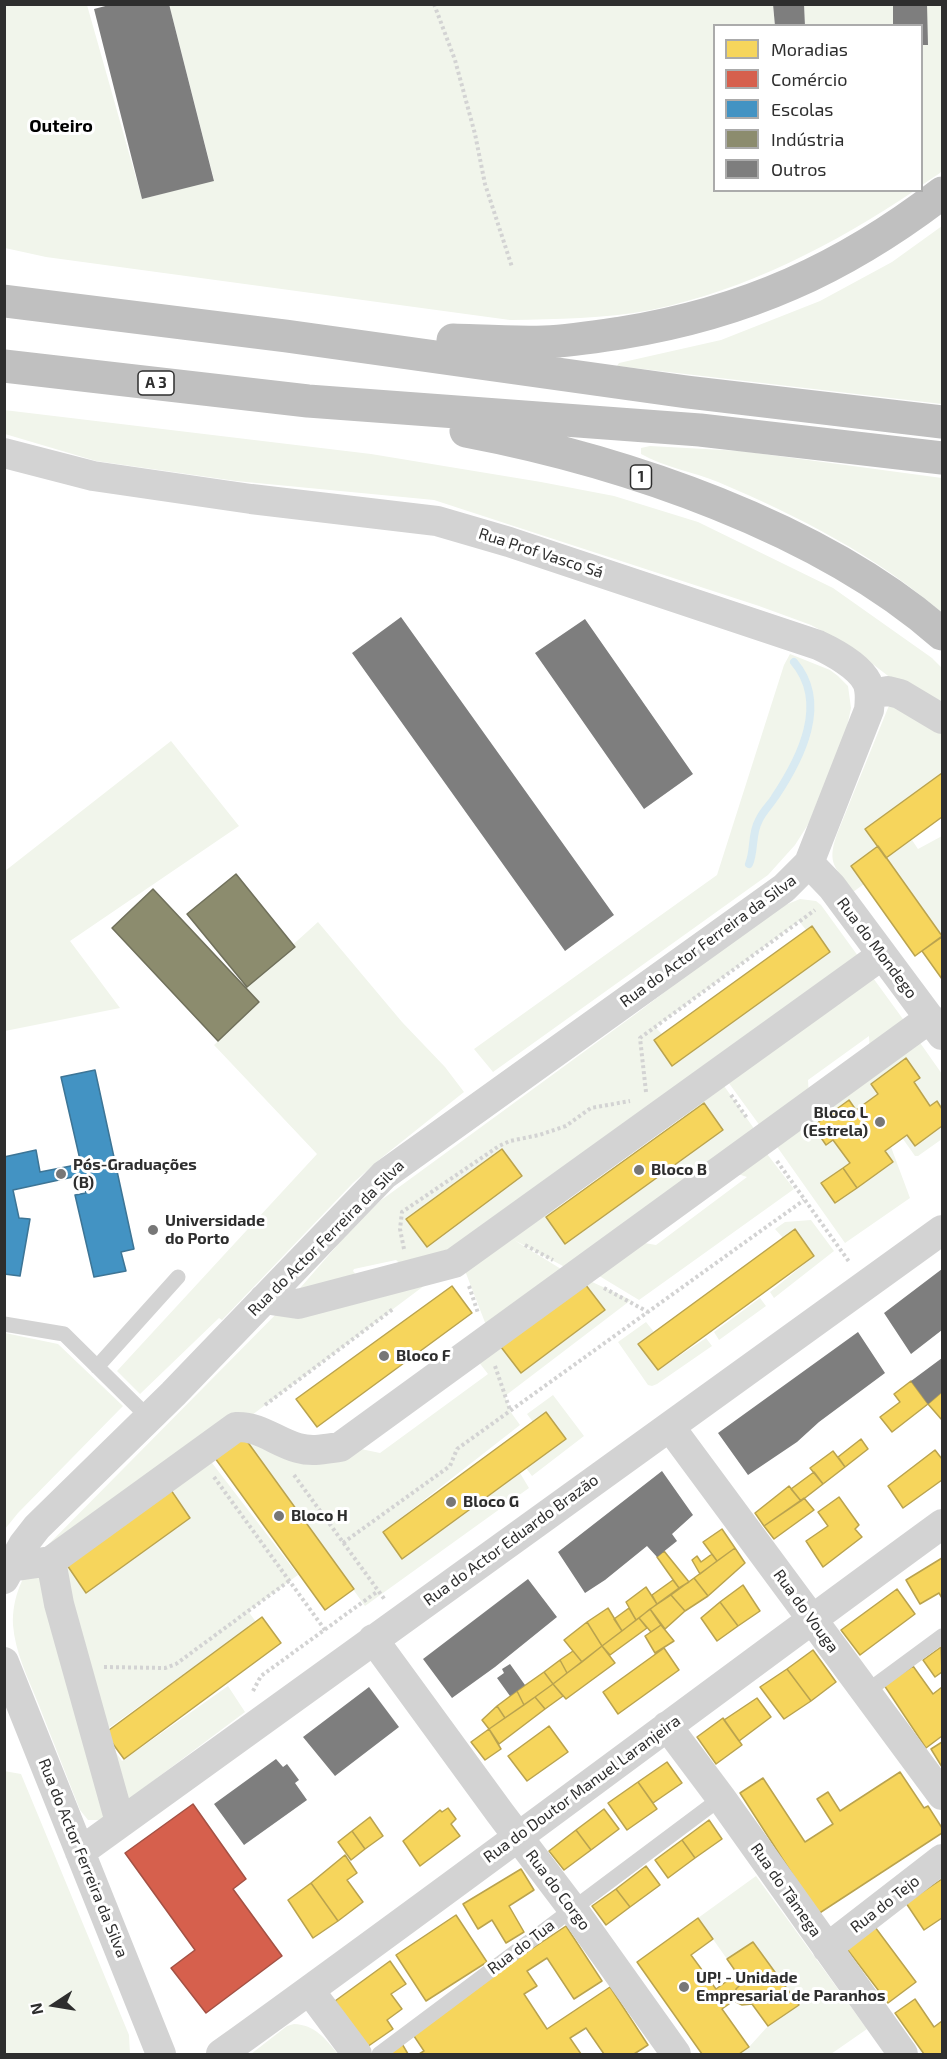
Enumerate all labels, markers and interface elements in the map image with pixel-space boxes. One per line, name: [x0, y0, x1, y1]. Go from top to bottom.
legend: [713, 24, 923, 192]
text: Moradias: [771, 38, 848, 60]
text: Comércio: [771, 68, 847, 90]
text: Escolas: [771, 98, 833, 120]
district label: Outeiro: [29, 115, 93, 137]
text: Indústria: [771, 128, 844, 150]
text: Outros: [771, 158, 827, 180]
road number: A 3: [138, 371, 174, 395]
road number: 1: [630, 465, 652, 489]
street label: Rua Prof Vasco Sá: [476, 524, 606, 582]
street label: Rua do Actor Ferreira da Silva: [616, 871, 800, 1011]
street label: Rua do Mondego: [833, 894, 921, 1002]
place label: Bloco L (Estrela): [803, 1103, 868, 1141]
marker: Bloco L (Estrela): [873, 1115, 887, 1129]
place label: Pós-Graduações (B): [73, 1155, 197, 1193]
street label: Rua do Actor Ferreira da Silva: [244, 1156, 408, 1320]
place label: Bloco B: [651, 1160, 707, 1180]
marker: Bloco B: [632, 1163, 646, 1177]
marker: Pós-Graduações (B): [54, 1167, 68, 1181]
place label: Universidade do Porto: [165, 1211, 265, 1249]
marker: Universidade do Porto: [146, 1223, 160, 1237]
place label: Bloco F: [396, 1346, 451, 1366]
marker: Bloco F: [377, 1349, 391, 1363]
street label: Rua do Actor Eduardo Brazão: [420, 1470, 602, 1610]
place label: Bloco G: [463, 1492, 519, 1512]
marker: Bloco G: [444, 1495, 458, 1509]
place label: Bloco H: [291, 1506, 348, 1526]
marker: Bloco H: [272, 1509, 286, 1523]
street label: Rua do Vouga: [769, 1566, 843, 1656]
street label: Rua do Doutor Manuel Laranjeira: [480, 1711, 684, 1867]
street label: Rua do Actor Ferreira da Silva: [34, 1756, 132, 1960]
street label: Rua do Tâmega: [747, 1839, 825, 1941]
street label: Rua do Corgo: [522, 1846, 594, 1934]
street label: Rua do Tejo: [847, 1871, 923, 1937]
street label: Rua do Tua: [484, 1916, 558, 1978]
place label: UP! - Unidade Empresarial de Paranhos: [696, 1968, 885, 2006]
north arrow: [24, 1975, 84, 2035]
marker: UP! - Unidade Empresarial de Paranhos: [677, 1980, 691, 1994]
text: N: [25, 2001, 46, 2016]

